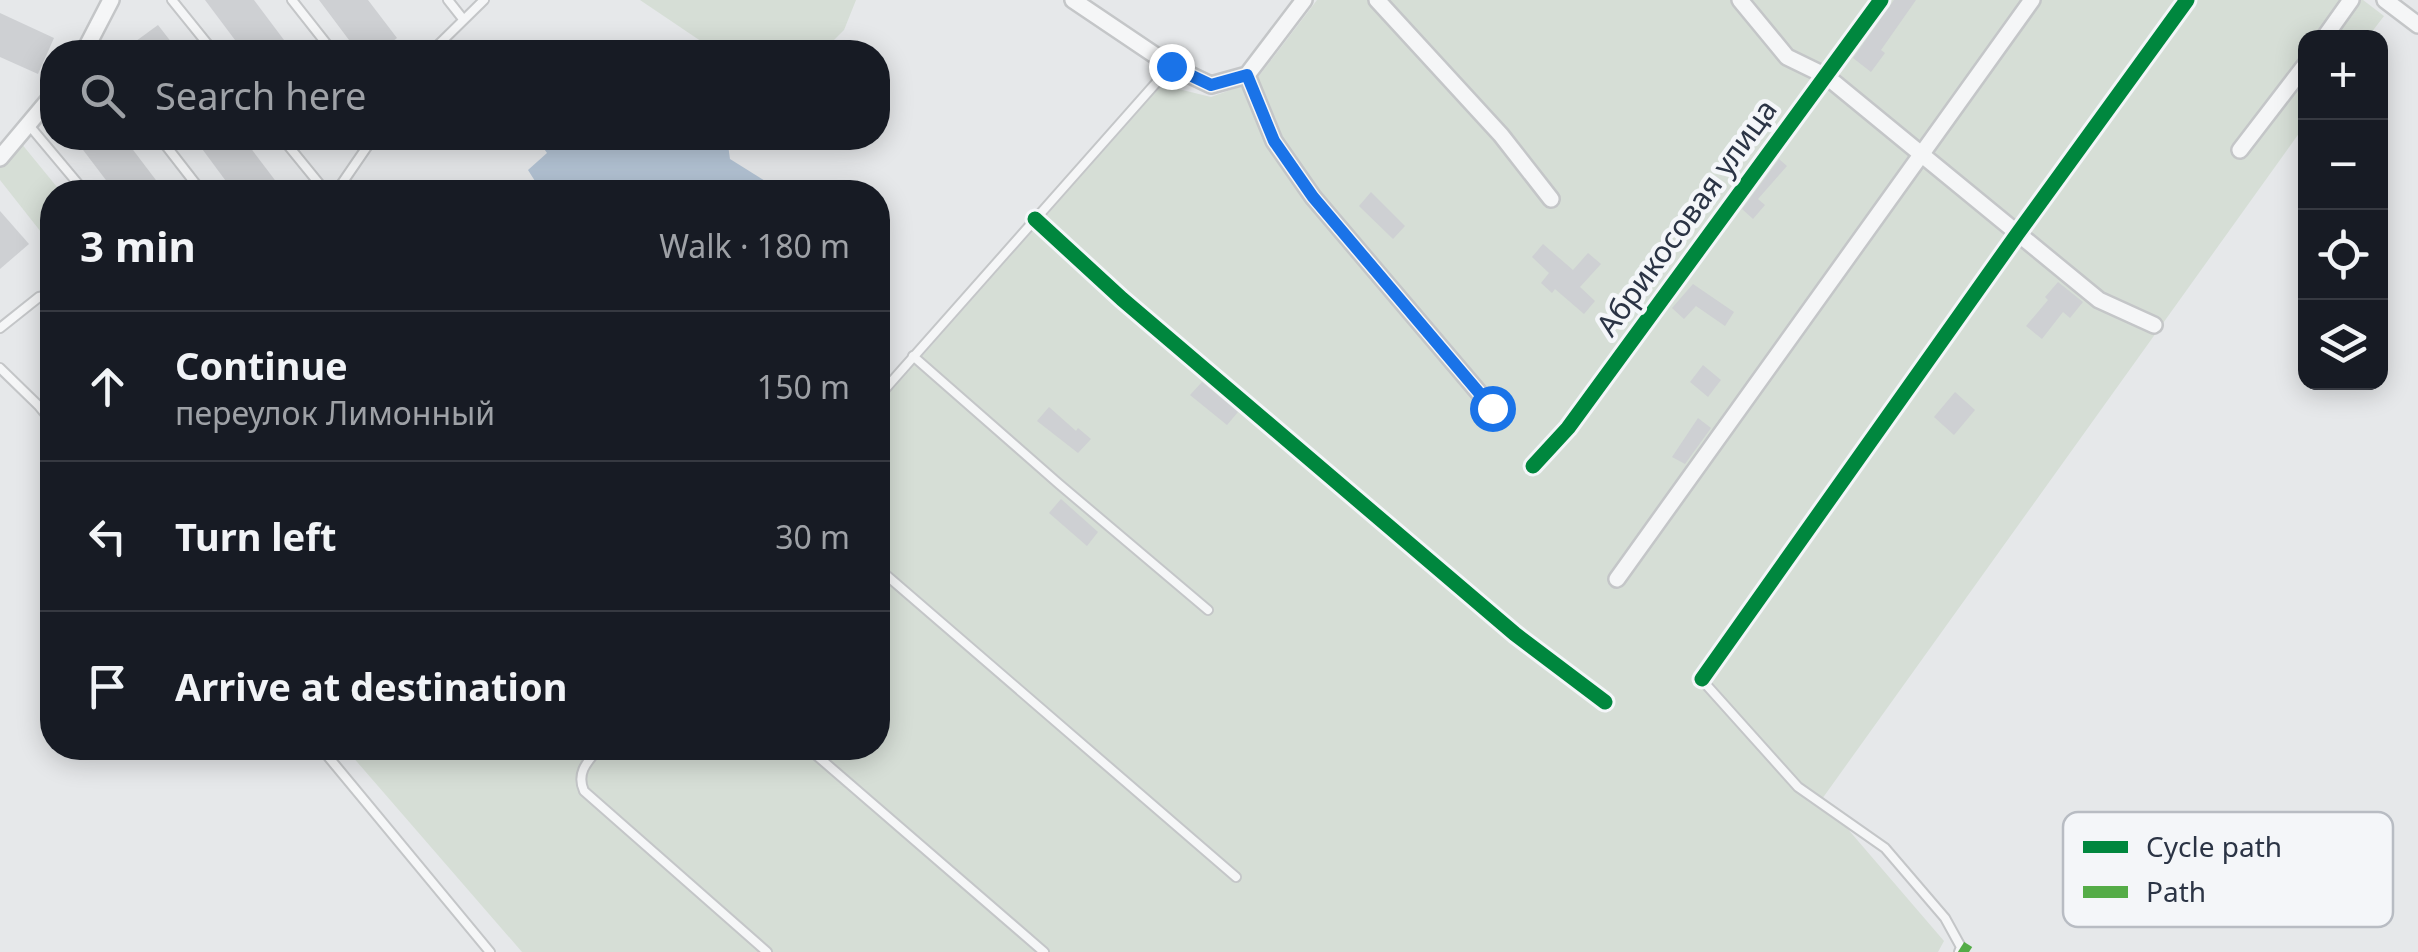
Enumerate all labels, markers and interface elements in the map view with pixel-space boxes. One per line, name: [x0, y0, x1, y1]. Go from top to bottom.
map controls: [2298, 30, 2388, 390]
button: +: [2298, 30, 2388, 120]
search box: [40, 40, 890, 150]
route end: [1149, 44, 1195, 90]
icon: search: [75, 68, 130, 123]
text: Search here: [155, 69, 366, 121]
street label: Абрикосовая улица: [1586, 91, 1786, 344]
button: −: [2298, 120, 2388, 210]
button: locate: [2298, 210, 2388, 300]
text: 3 min: [80, 217, 196, 274]
text: Walk · 180 m: [659, 224, 850, 267]
button: layers: [2298, 300, 2388, 390]
text: Continue: [175, 339, 348, 391]
icon: ahead: [80, 359, 135, 414]
text: 150 m: [757, 365, 850, 408]
route start: [1470, 386, 1516, 432]
text: переулок Лимонный: [175, 391, 495, 434]
icon: left: [80, 509, 135, 564]
text: Turn left: [175, 510, 337, 562]
text: 30 m: [775, 515, 850, 558]
icon: arrive: [80, 659, 135, 714]
text: Arrive at destination: [175, 660, 567, 712]
legend: [2063, 812, 2393, 927]
text: Cycle path: [2146, 827, 2282, 865]
text: Path: [2146, 872, 2206, 910]

